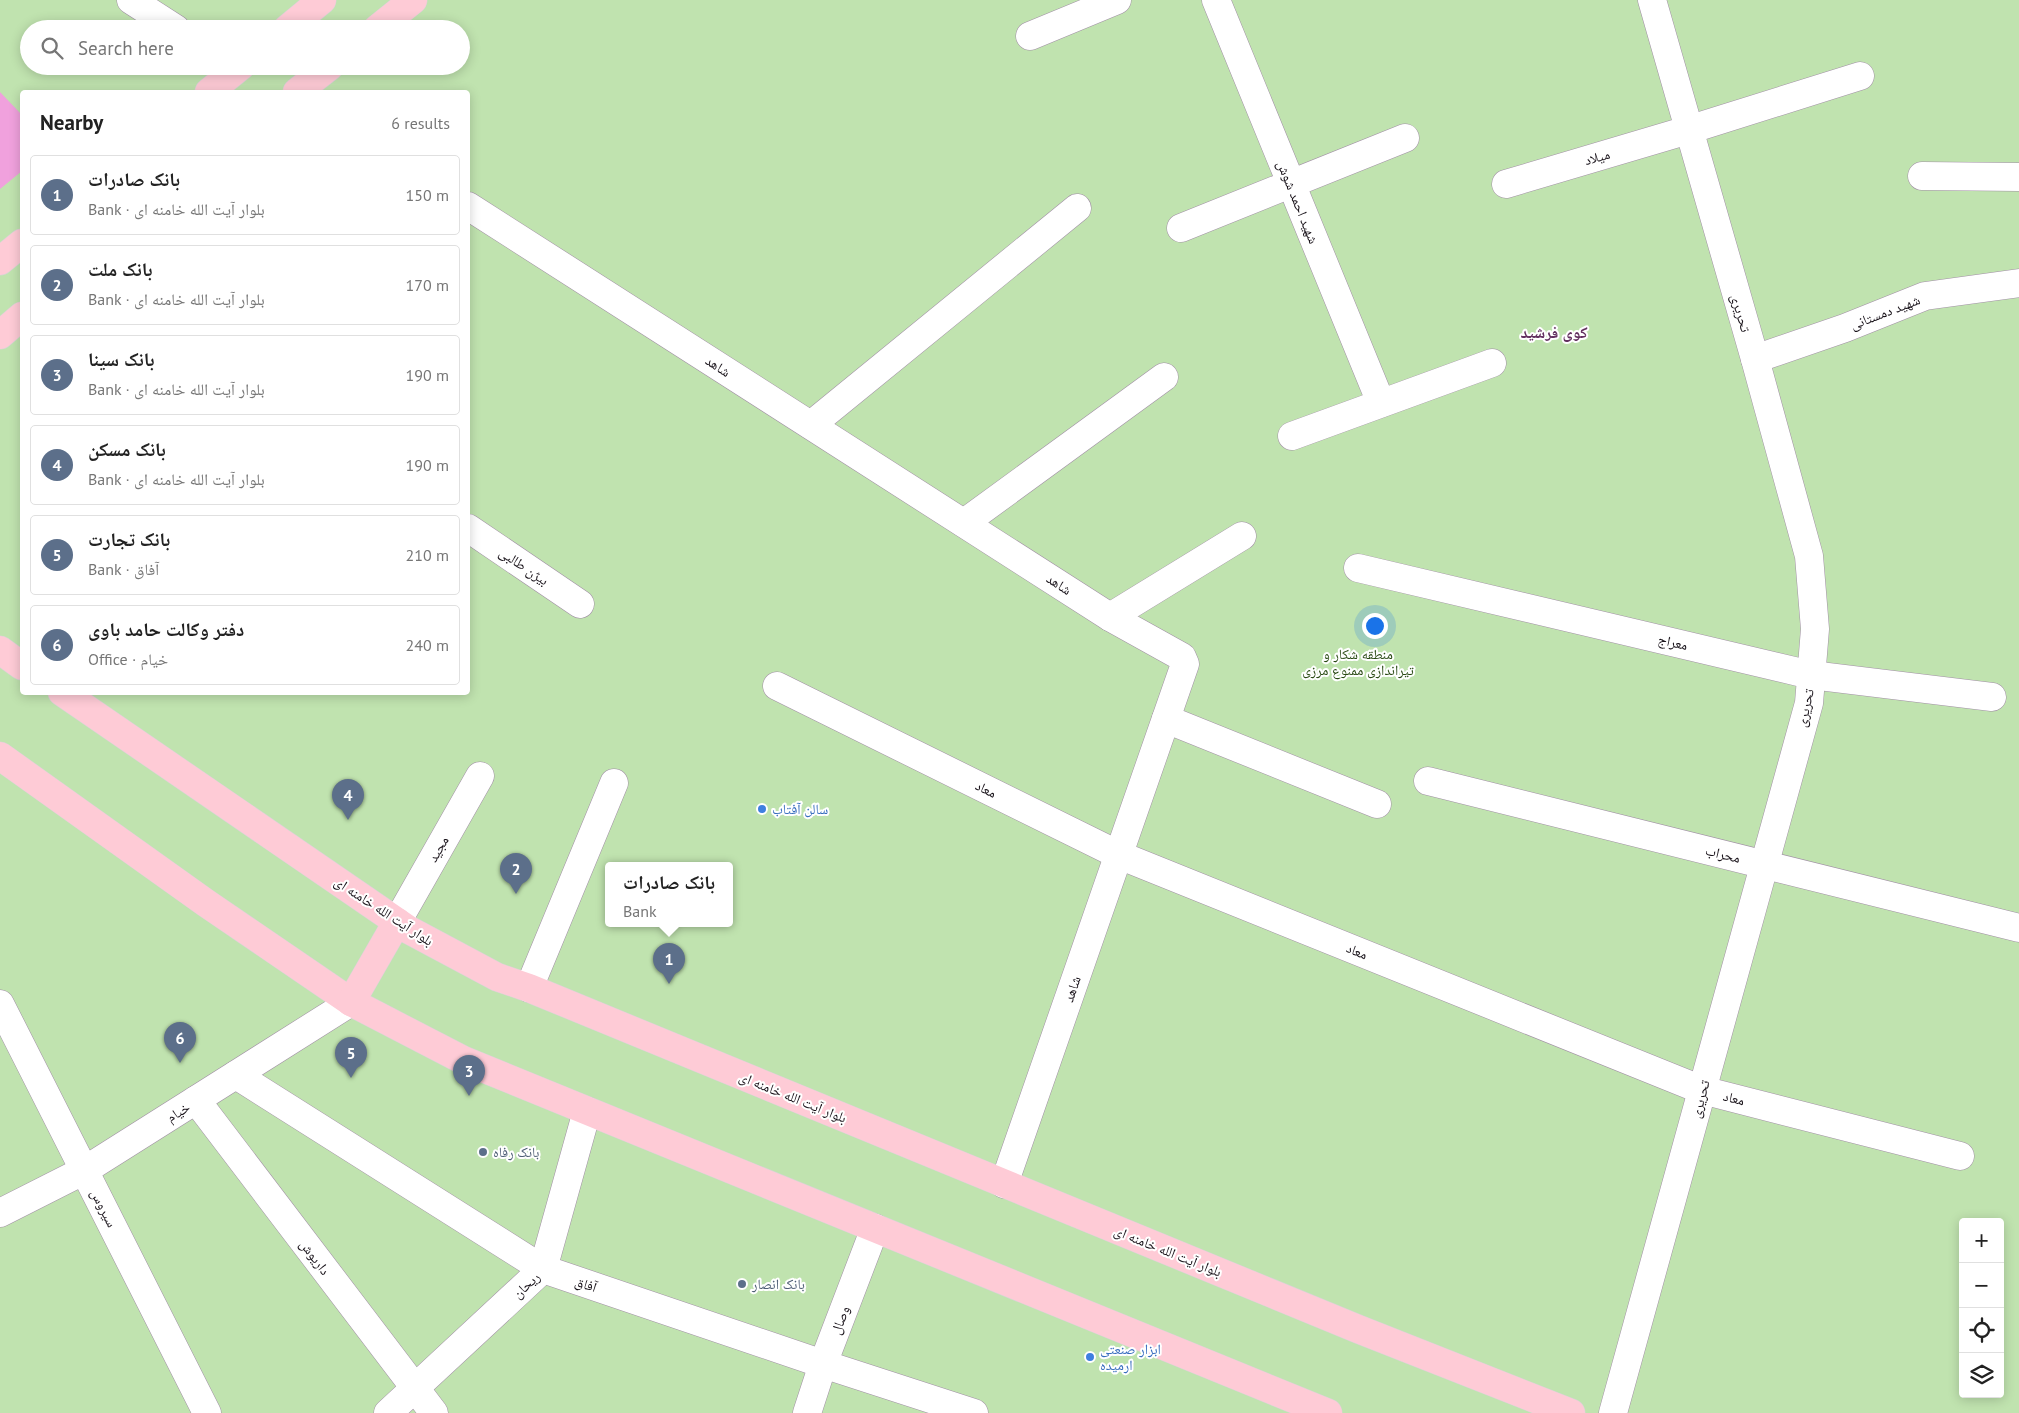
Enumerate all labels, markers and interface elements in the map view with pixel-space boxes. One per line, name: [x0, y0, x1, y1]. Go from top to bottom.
search box: [20, 20, 470, 75]
icon: search: [38, 34, 66, 62]
text: Search here: [78, 36, 174, 60]
text: Nearby: [40, 109, 103, 136]
text: 6 results: [391, 113, 450, 133]
street label: میلاد: [1582, 145, 1612, 169]
street label: شهید احمد شوش: [1273, 158, 1323, 246]
text: بانک صادرات: [88, 167, 180, 191]
text: 1: [52, 185, 62, 205]
text: 150 m: [406, 185, 449, 205]
text: Bank · بلوار آیت الله خامنه ای: [88, 199, 265, 219]
text: بانک ملت: [88, 257, 153, 281]
text: 2: [52, 275, 62, 295]
text: 170 m: [406, 275, 449, 295]
text: Bank · بلوار آیت الله خامنه ای: [88, 289, 265, 309]
street label: شهید دمستانی: [1847, 290, 1923, 334]
street label: تحریری: [1727, 292, 1755, 334]
district label: کوی فرشید: [1521, 322, 1588, 342]
text: بانک سینا: [88, 347, 154, 371]
street label: شاهد: [702, 351, 734, 381]
text: 3: [52, 365, 62, 385]
text: 190 m: [406, 365, 449, 385]
text: Bank · بلوار آیت الله خامنه ای: [88, 379, 265, 399]
text: بانک مسکن: [88, 437, 166, 461]
text: 4: [52, 455, 62, 475]
text: 190 m: [406, 455, 449, 475]
text: Bank · بلوار آیت الله خامنه ای: [88, 469, 265, 489]
text: بانک تجارت: [88, 527, 170, 551]
street label: بیژن طالبی: [496, 543, 552, 589]
text: 5: [52, 545, 62, 565]
text: 210 m: [406, 545, 449, 565]
text: Bank · آفاق: [88, 559, 159, 579]
street label: شاهد: [1043, 569, 1075, 599]
your location: [1362, 613, 1388, 639]
text: دفتر وکالت حامد باوی: [88, 617, 244, 641]
street label: معراج: [1656, 630, 1690, 655]
text: 6: [52, 635, 62, 655]
text: 240 m: [406, 635, 449, 655]
park label: منطقه شکار و تیراندازی ممنوع مرزی: [1302, 645, 1414, 680]
text: Office · خیام: [88, 649, 168, 669]
street label: تحریری: [1792, 687, 1818, 729]
street label: معاد: [972, 776, 1000, 802]
pin: 4: [332, 779, 364, 820]
place label: سالن آفتاب: [772, 800, 828, 818]
marker: سالن آفتاب: [756, 803, 768, 815]
street label: مجید: [423, 833, 453, 865]
street label: محراب: [1704, 841, 1742, 867]
pin: 2: [500, 853, 532, 894]
popup: [605, 862, 733, 927]
text: بانک صادرات: [623, 870, 715, 894]
street label: بلوار آیت الله خامنه ای: [331, 872, 437, 950]
text: Bank: [623, 901, 657, 921]
street label: معاد: [1344, 939, 1370, 963]
pin: 1: [653, 943, 685, 984]
street label: شاهد: [1059, 974, 1085, 1004]
pin: 6: [164, 1022, 196, 1063]
pin: 5: [335, 1037, 367, 1078]
pin: 3: [453, 1055, 485, 1096]
street label: بلوار آیت الله خامنه ای: [737, 1067, 850, 1127]
street label: تحریری: [1686, 1078, 1714, 1120]
street label: معاد: [1721, 1087, 1747, 1109]
street label: خیام: [163, 1098, 194, 1127]
place label: بانک رفاه: [493, 1143, 540, 1161]
marker: بانک رفاه: [477, 1146, 489, 1158]
street label: سیروس: [87, 1186, 121, 1230]
map controls: [1959, 1218, 2004, 1398]
button: +: [1959, 1218, 2004, 1263]
street label: بلوار آیت الله خامنه ای: [1112, 1221, 1225, 1281]
street label: داریوش: [296, 1236, 334, 1279]
button: −: [1959, 1263, 2004, 1308]
street label: ریحان: [508, 1268, 544, 1302]
street label: آفاق: [573, 1272, 600, 1296]
place label: بانک انصار: [751, 1275, 805, 1293]
marker: بانک انصار: [736, 1278, 748, 1290]
street label: وصال: [826, 1303, 854, 1337]
button: locate: [1959, 1308, 2004, 1353]
place label: ابزار صنعتی ارمیده: [1100, 1340, 1161, 1374]
marker: ابزار صنعتی ارمیده: [1084, 1351, 1096, 1363]
button: layers: [1959, 1353, 2004, 1398]

